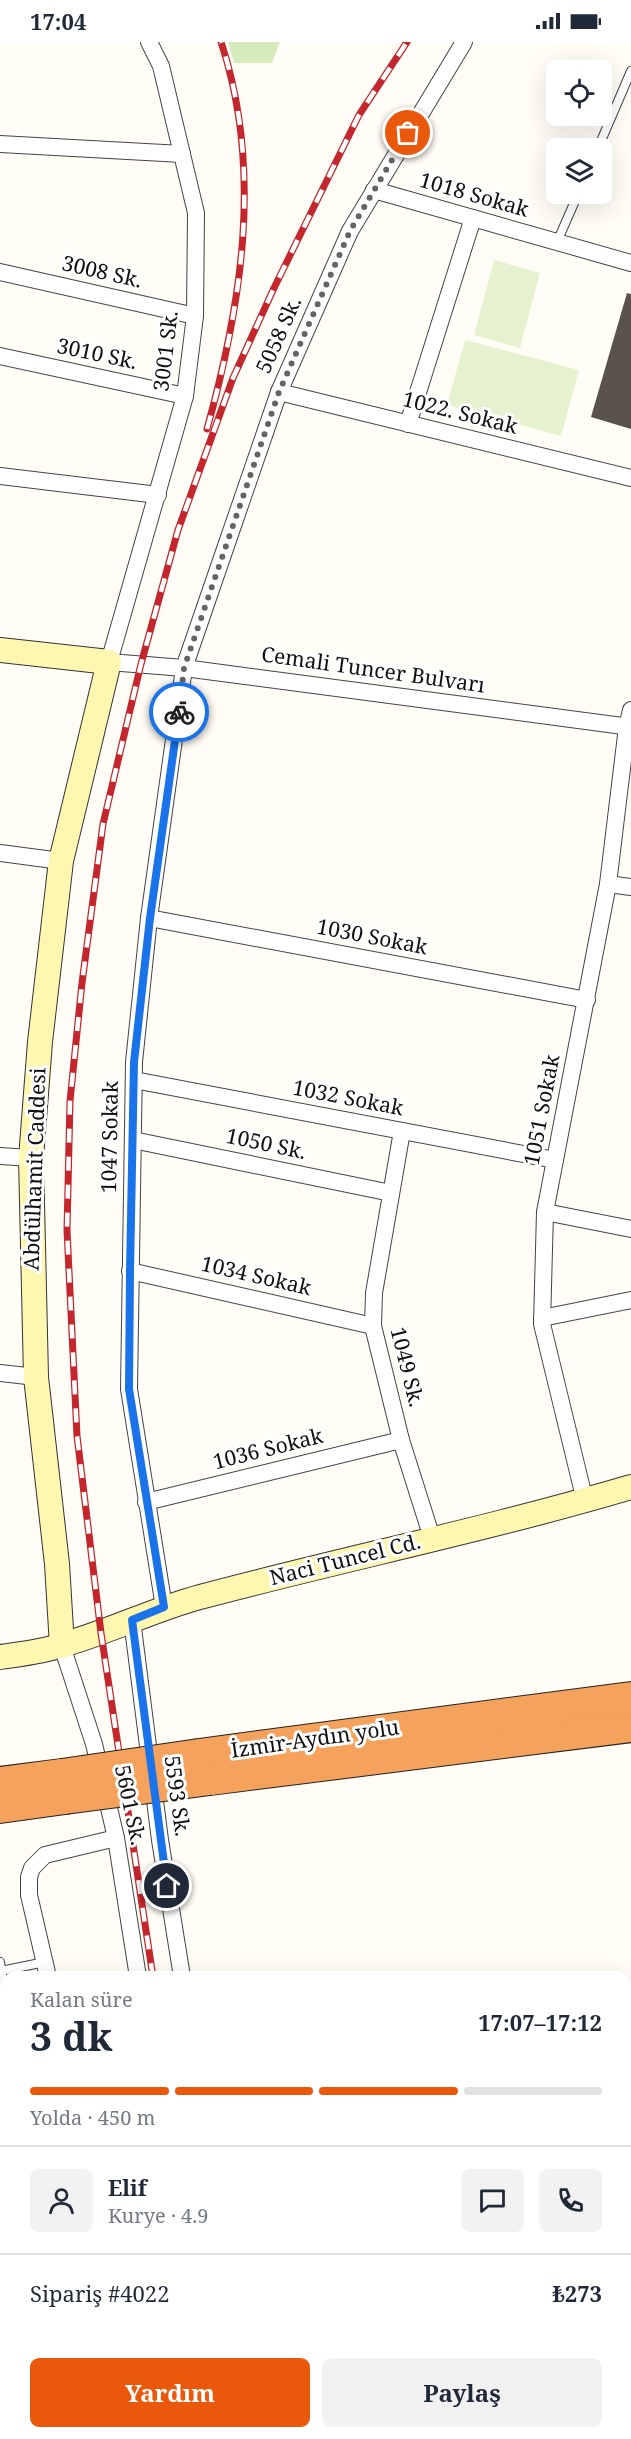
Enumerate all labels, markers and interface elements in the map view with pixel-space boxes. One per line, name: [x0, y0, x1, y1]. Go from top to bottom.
text: 17:04: [30, 6, 86, 36]
map controls: [546, 60, 612, 204]
button: locate: [546, 60, 612, 126]
pin: [382, 107, 433, 158]
icon: bag: [391, 116, 424, 149]
button: layers: [546, 138, 612, 204]
street label: 1018 Sokak: [416, 165, 533, 223]
street label: 3008 Sk.: [59, 248, 145, 294]
street label: 5058 Sk.: [249, 292, 307, 377]
street label: 3001 Sk.: [146, 309, 184, 393]
street label: 3010 Sk.: [54, 331, 140, 375]
street label: 1022. Sokak: [400, 384, 521, 440]
street label: Cemali Tuncer Bulvarı: [260, 639, 487, 699]
courier: [149, 682, 209, 742]
icon: bike: [163, 696, 196, 729]
street label: 1030 Sokak: [314, 912, 431, 961]
street label: 1051 Sokak: [517, 1051, 566, 1168]
street label: Abdülhamit Caddesi: [16, 1067, 52, 1271]
street label: 1032 Sokak: [290, 1073, 407, 1122]
street label: 1047 Sokak: [94, 1080, 124, 1193]
street label: 1050 Sk.: [223, 1121, 309, 1165]
street label: 1034 Sokak: [198, 1249, 315, 1301]
street label: 1049 Sk.: [385, 1324, 431, 1410]
street label: 1036 Sokak: [210, 1421, 326, 1475]
street label: Naci Tuncel Cd.: [266, 1527, 423, 1591]
street label: İzmir-Aydın yolu: [229, 1712, 401, 1764]
street label: 5593 Sk.: [158, 1754, 198, 1838]
street label: 5601 Sk.: [109, 1762, 153, 1848]
pin: [141, 1860, 192, 1911]
icon: home: [150, 1869, 183, 1902]
text: Kalan süre: [30, 1986, 133, 2013]
text: 17:07–17:12: [478, 2007, 602, 2037]
text: 3 dk: [30, 2009, 112, 2062]
text: Yolda · 450 m: [30, 2104, 155, 2131]
button: person: [30, 2169, 93, 2232]
button: chat: [461, 2169, 524, 2232]
button: phone: [539, 2169, 602, 2232]
text: Elif: [108, 2172, 147, 2202]
text: Kurye · 4.9: [108, 2202, 208, 2229]
text: Sipariş #4022: [30, 2278, 169, 2308]
text: ₺273: [552, 2278, 602, 2308]
button: Yardım: [30, 2358, 310, 2427]
button: Paylaş: [322, 2358, 602, 2427]

